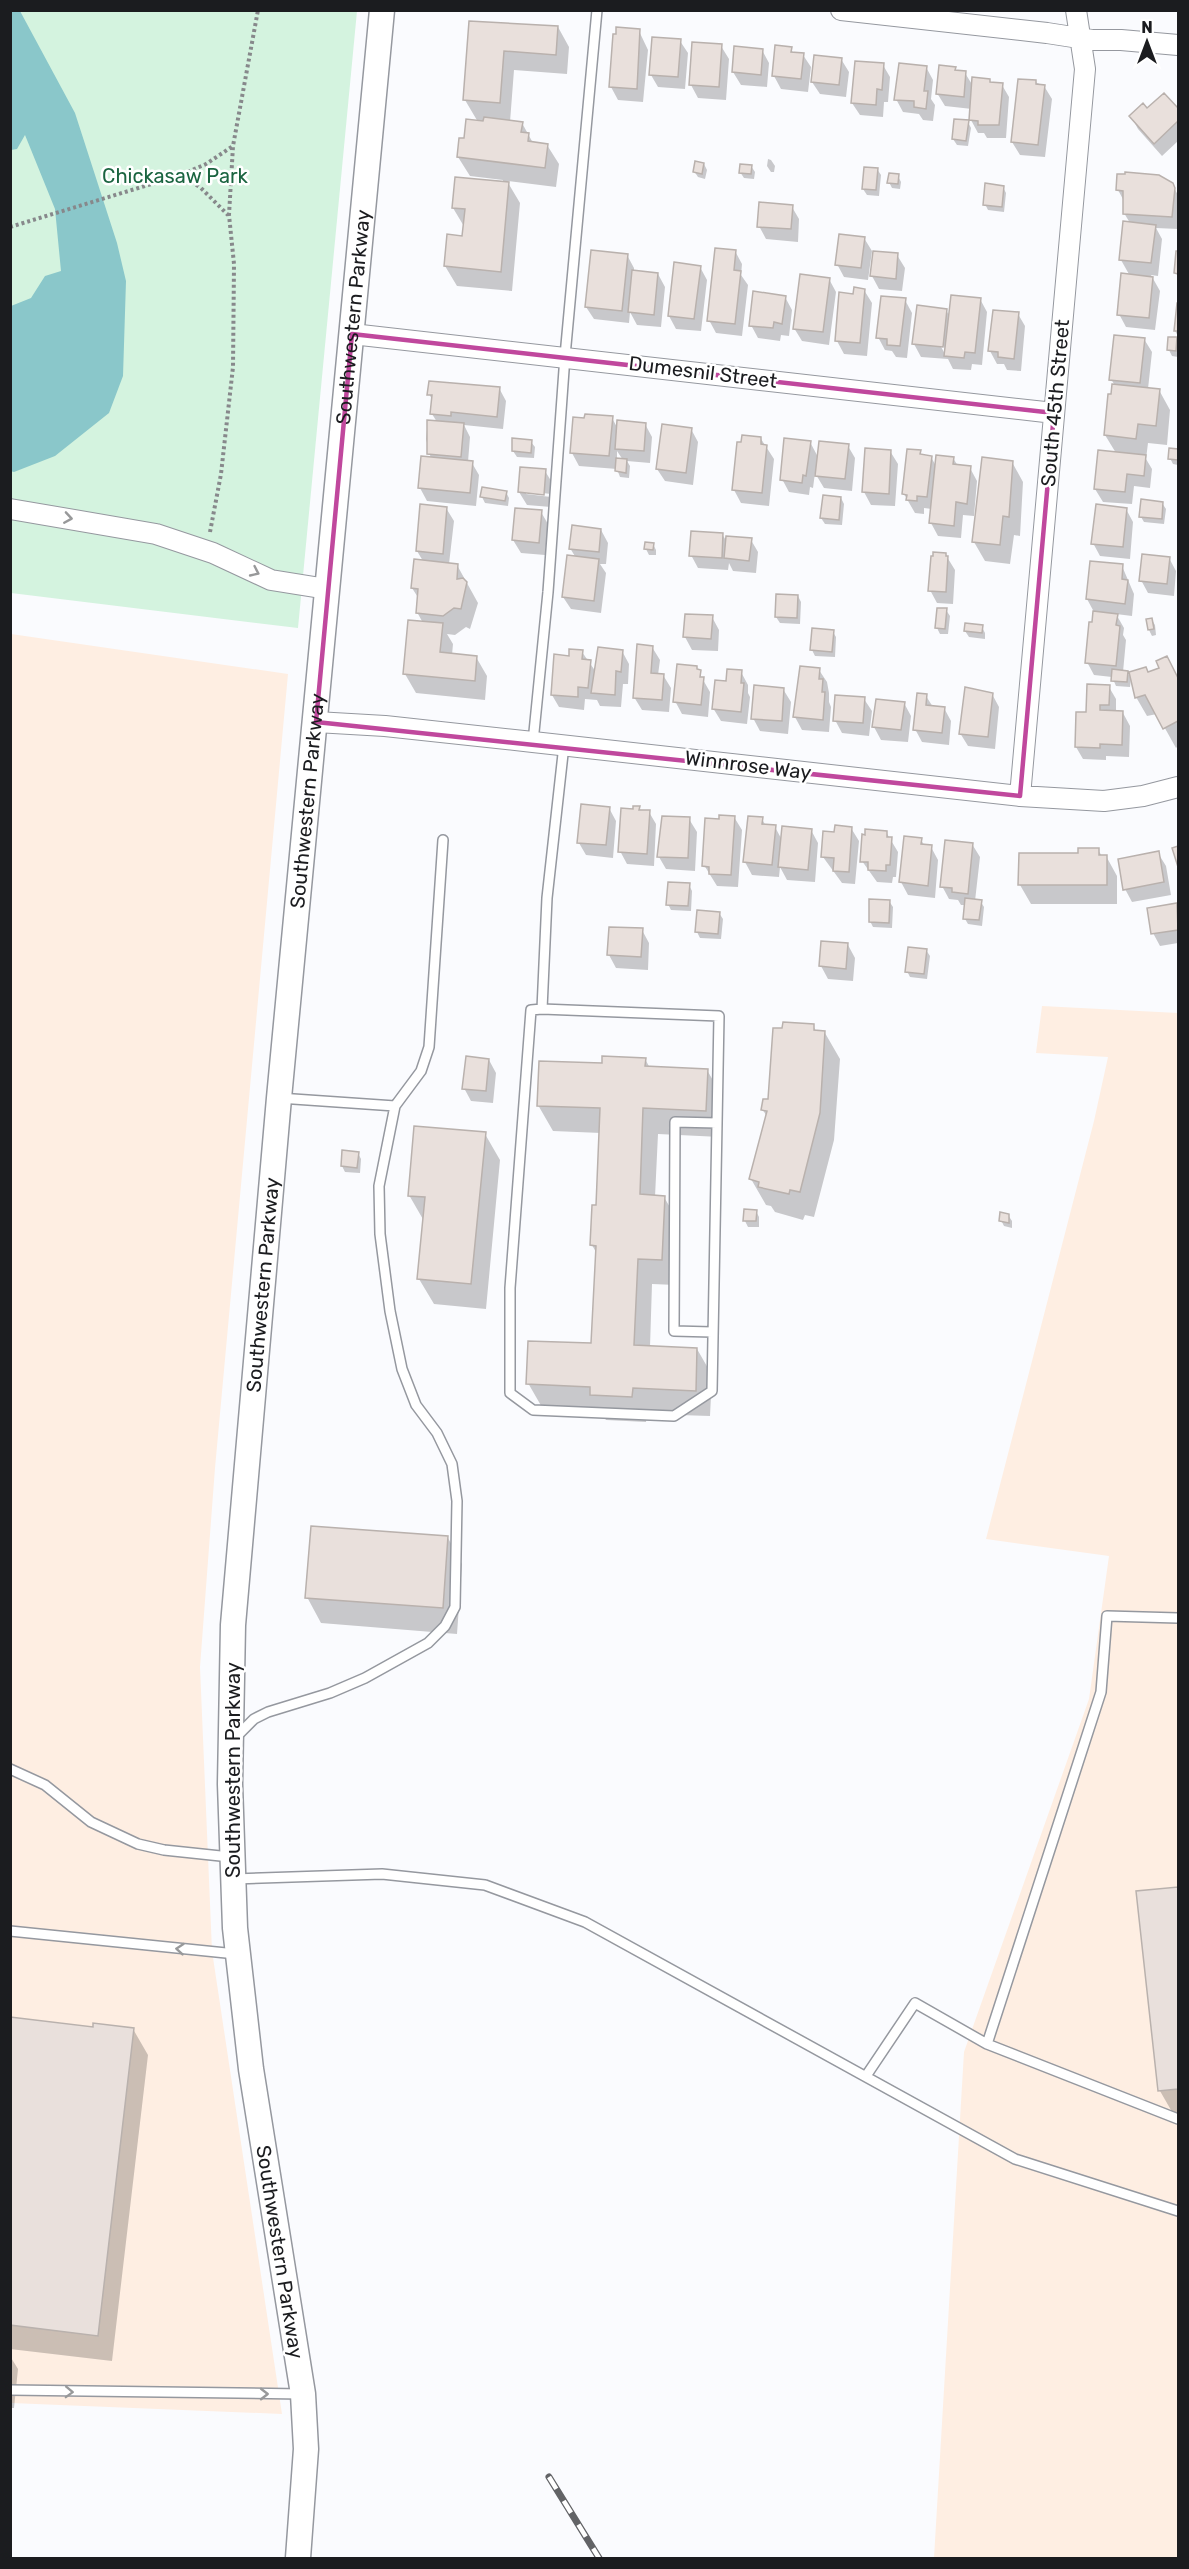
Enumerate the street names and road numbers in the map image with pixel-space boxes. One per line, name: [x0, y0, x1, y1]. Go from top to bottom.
street label: Southwestern Parkway: [331, 208, 375, 426]
street label: South 45th Street: [1036, 318, 1074, 488]
street label: Dumesnil Street: [627, 351, 779, 393]
street label: Southwestern Parkway: [285, 692, 329, 909]
street label: Winnrose Way: [683, 745, 813, 785]
street label: Southwestern Parkway: [241, 1176, 284, 1393]
street label: Southwestern Parkway: [221, 1662, 245, 1878]
street label: Southwestern Parkway: [251, 2144, 309, 2360]

